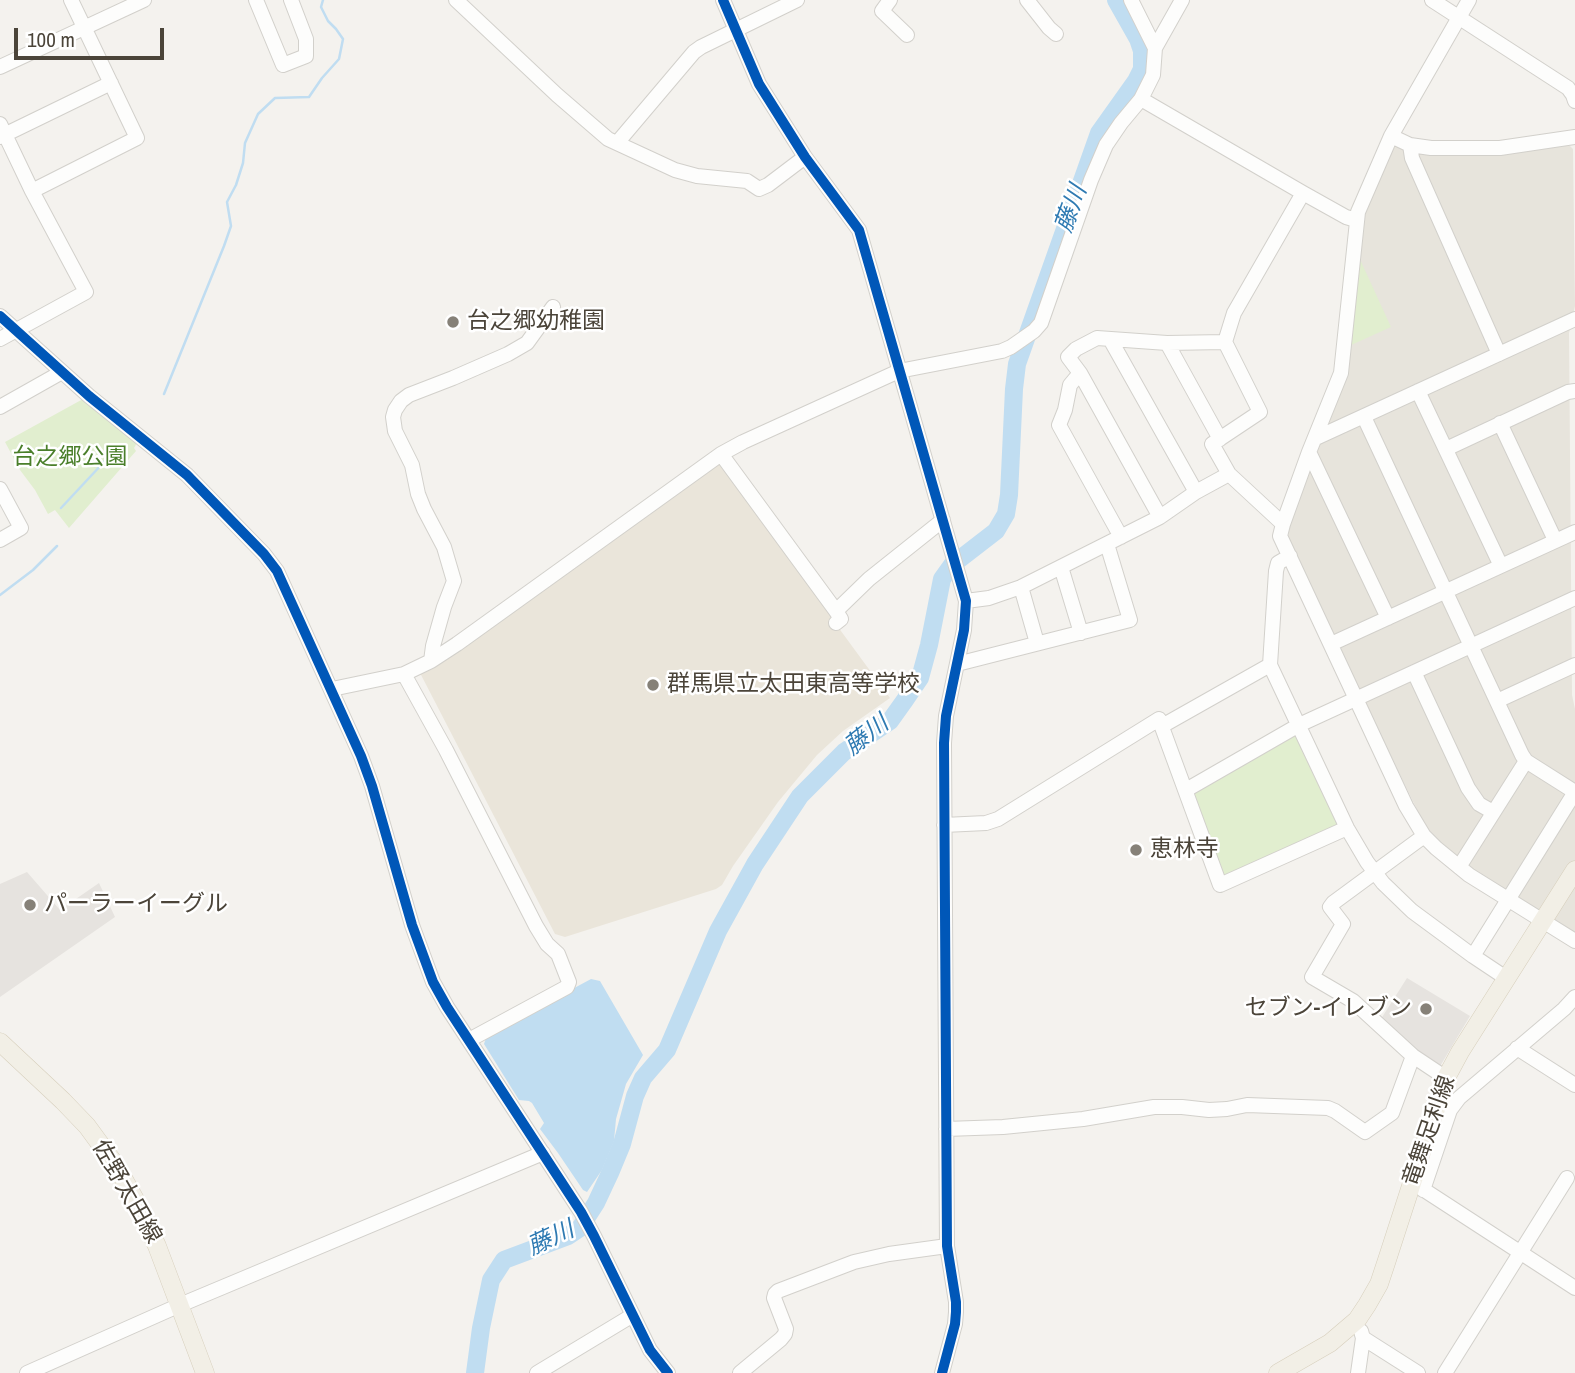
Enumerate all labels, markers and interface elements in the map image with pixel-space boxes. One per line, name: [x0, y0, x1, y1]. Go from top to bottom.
scale bar: [18, 14, 168, 58]
text: 100 m: [27, 25, 75, 54]
water label: 藤川: [1050, 182, 1094, 236]
place label: 台之郷幼稚園: [467, 308, 605, 336]
marker: 台之郷幼稚園: [445, 314, 461, 330]
park label: 台之郷公園: [13, 444, 127, 472]
place label: 群馬県立太田東高等学校: [667, 671, 920, 699]
marker: 群馬県立太田東高等学校: [645, 677, 661, 693]
water label: 藤川: [839, 710, 895, 762]
place label: 恵林寺: [1150, 836, 1219, 864]
marker: 恵林寺: [1128, 842, 1144, 858]
place label: パーラーイーグル: [44, 891, 228, 919]
marker: パーラーイーグル: [22, 897, 38, 913]
place label: セブン-イレブン: [1245, 995, 1412, 1023]
marker: セブン-イレブン: [1418, 1001, 1434, 1017]
street label: 竜舞足利線: [1398, 1072, 1462, 1190]
street label: 佐野太田線: [85, 1135, 167, 1249]
water label: 藤川: [523, 1216, 579, 1262]

